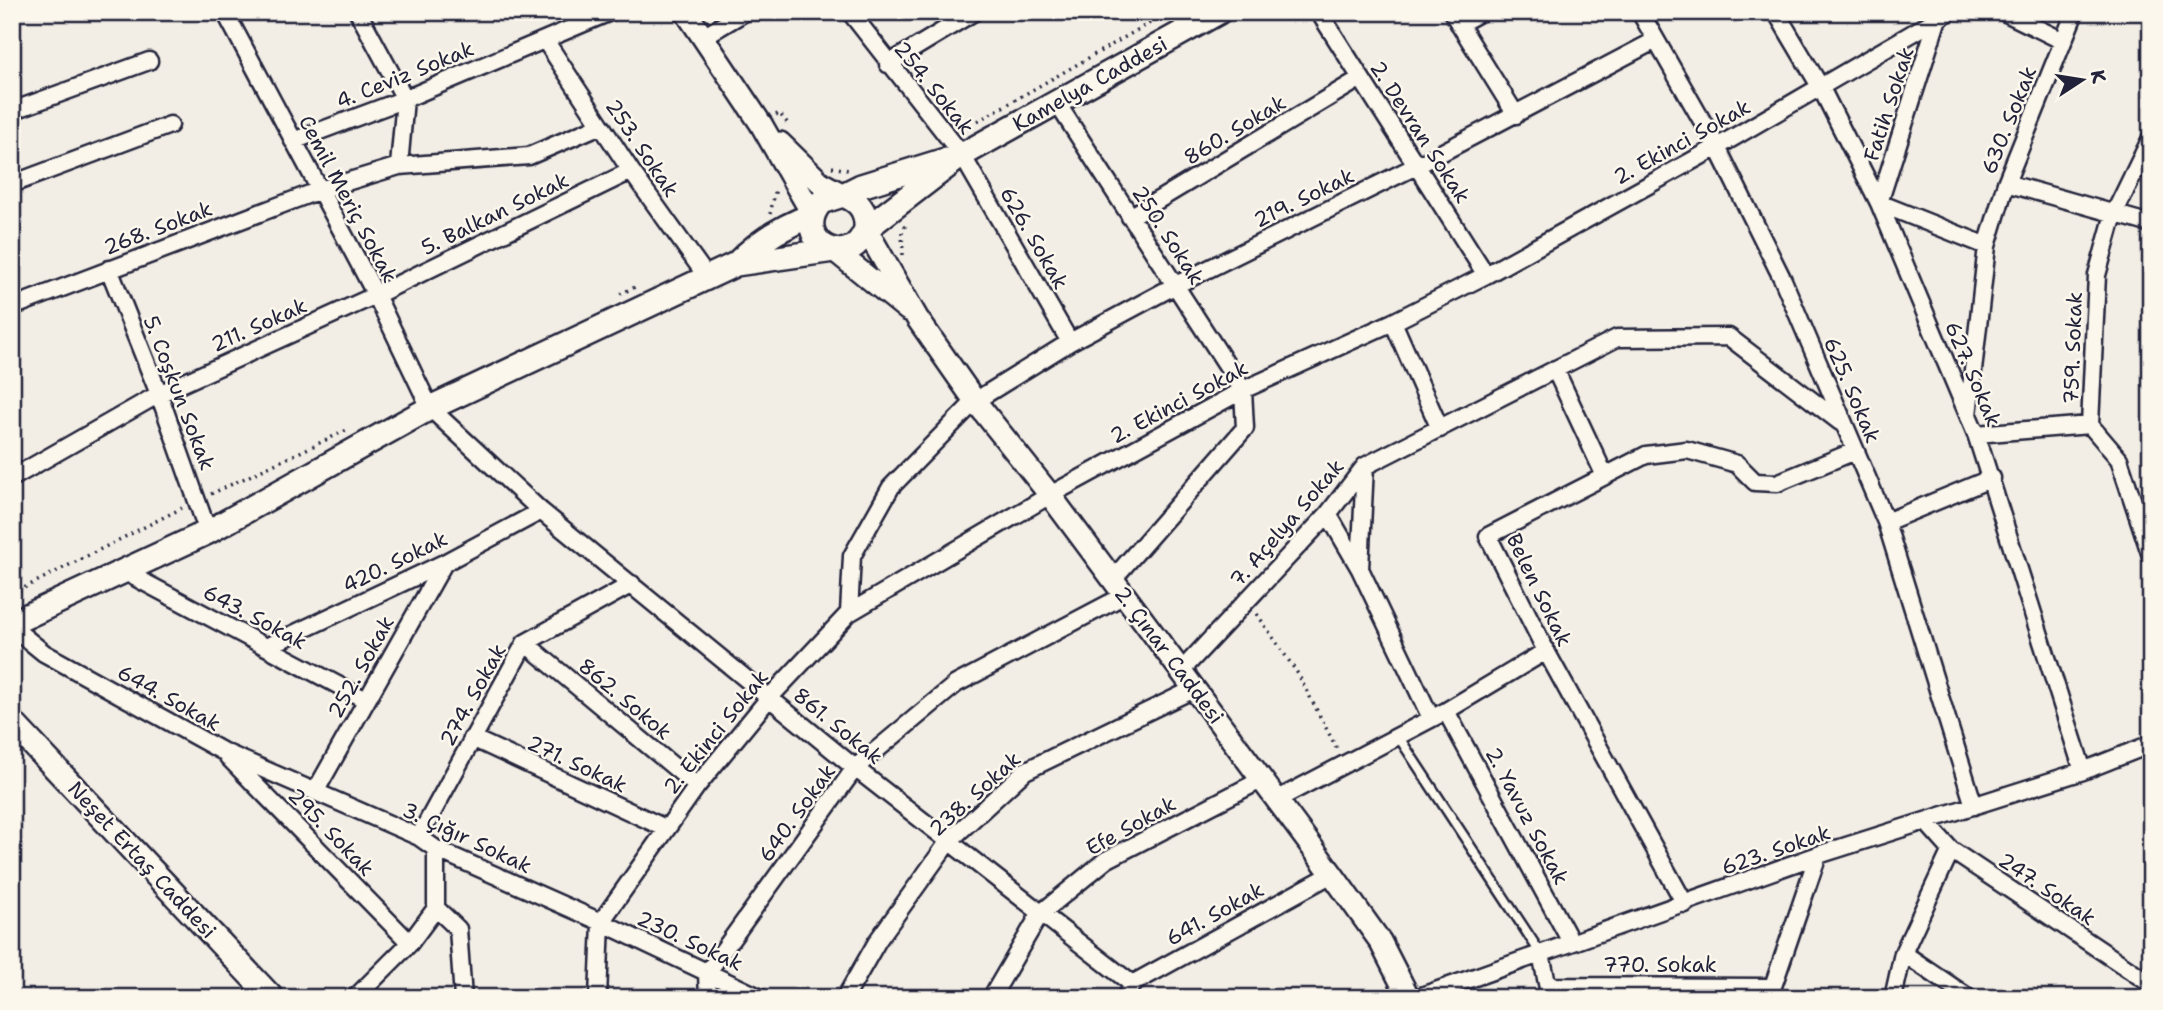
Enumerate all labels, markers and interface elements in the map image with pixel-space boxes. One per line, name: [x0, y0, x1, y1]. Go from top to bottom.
street label: Kamelya Caddesi: [1008, 30, 1172, 138]
street label: 4. Ceviz Sokak: [332, 35, 478, 115]
street label: 254. Sokak: [888, 35, 980, 141]
street label: Fatih Sokak: [1857, 43, 1921, 165]
north arrow: [2048, 46, 2118, 116]
street label: 2. Devran Sokak: [1363, 55, 1477, 209]
street label: 630. Sokak: [1975, 62, 2043, 178]
text: K: [2085, 68, 2112, 86]
street label: 860. Sokak: [1179, 89, 1291, 171]
street label: 253. Sokak: [599, 93, 685, 203]
street label: 2. Ekinci Sokak: [1608, 93, 1756, 191]
street label: Cemil Meriç Sokak: [292, 110, 404, 288]
street label: 219. Sokak: [1249, 162, 1359, 234]
street label: 5. Balkan Sokak: [417, 166, 573, 262]
street label: 250. Sokak: [1125, 180, 1211, 290]
street label: 626. Sokak: [993, 182, 1075, 294]
street label: 268. Sokak: [100, 194, 216, 262]
street label: 211. Sokak: [207, 291, 311, 359]
street label: 759. Sokak: [2057, 291, 2089, 405]
street label: 5. Coşkun Sokak: [137, 312, 221, 474]
street label: 627. Sokak: [1938, 317, 2008, 431]
street label: 625. Sokak: [1817, 333, 1887, 447]
street label: 2. Ekinci Sokak: [1105, 354, 1253, 450]
street label: 7. Açelya Sokak: [1224, 453, 1350, 593]
street label: 420. Sokak: [338, 525, 452, 599]
street label: Belen Sokak: [1500, 529, 1578, 651]
street label: 643. Sokak: [198, 578, 312, 656]
street label: 2. Çınar Caddesi: [1108, 580, 1230, 730]
street label: 252. Sokak: [321, 611, 401, 723]
street label: 274. Sokak: [433, 639, 513, 751]
street label: 862. Sokok: [573, 652, 677, 746]
street label: 644. Sokak: [112, 658, 226, 738]
street label: 2. Ekinci Sokak: [657, 664, 775, 800]
street label: 861. Sokak: [787, 681, 889, 771]
street label: 271. Sokak: [522, 729, 632, 799]
street label: 2. Yavuz Sokak: [1479, 742, 1575, 890]
street label: 238. Sokak: [923, 745, 1027, 843]
street label: 640. Sokak: [752, 758, 842, 868]
street label: Neşet Ertaş Caddesi: [62, 775, 222, 945]
street label: 295. Sokak: [282, 782, 380, 882]
street label: Efe Sokak: [1081, 790, 1181, 862]
street label: 3. Çığır Sokak: [398, 796, 536, 880]
street label: 623. Sokak: [1718, 818, 1834, 882]
street label: 247. Sokak: [1993, 846, 2101, 932]
street label: 641. Sokak: [1161, 876, 1269, 952]
street label: 230. Sokak: [632, 904, 748, 978]
street label: 770. Sokak: [1603, 951, 1717, 979]

